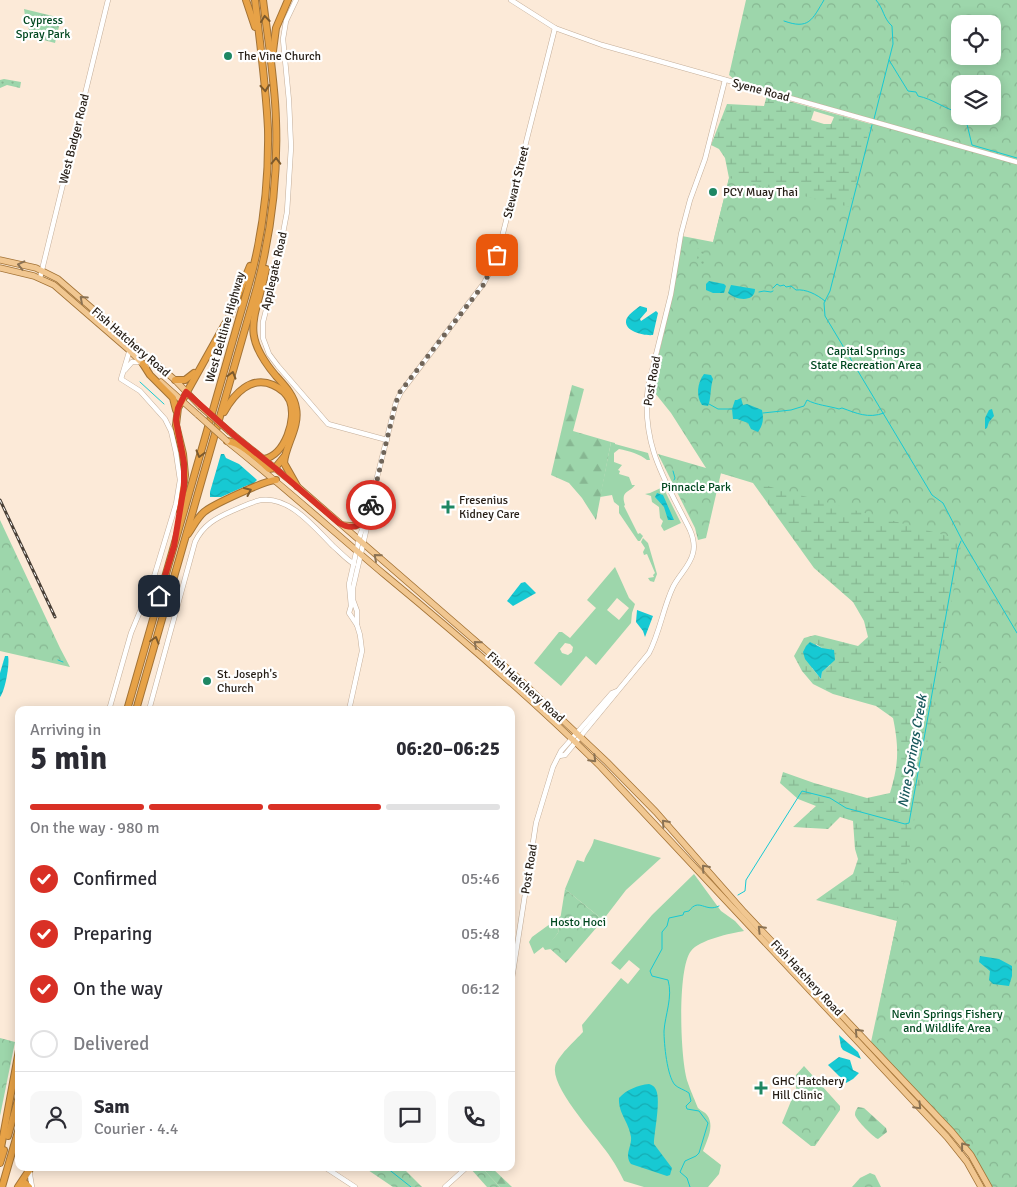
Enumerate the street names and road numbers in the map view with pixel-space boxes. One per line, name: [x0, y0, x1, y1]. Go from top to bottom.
street label: Syene Road: [731, 76, 791, 105]
street label: West Badger Road: [56, 92, 93, 186]
street label: Stewart Street: [500, 144, 533, 220]
street label: Applegate Road: [258, 230, 291, 312]
street label: West Beltline Highway: [202, 270, 249, 384]
street label: Fish Hatchery Road: [88, 304, 173, 380]
street label: Post Road: [641, 355, 664, 407]
street label: Fish Hatchery Road: [484, 649, 567, 726]
street label: Post Road: [518, 843, 541, 895]
street label: Fish Hatchery Road: [767, 937, 846, 1020]

